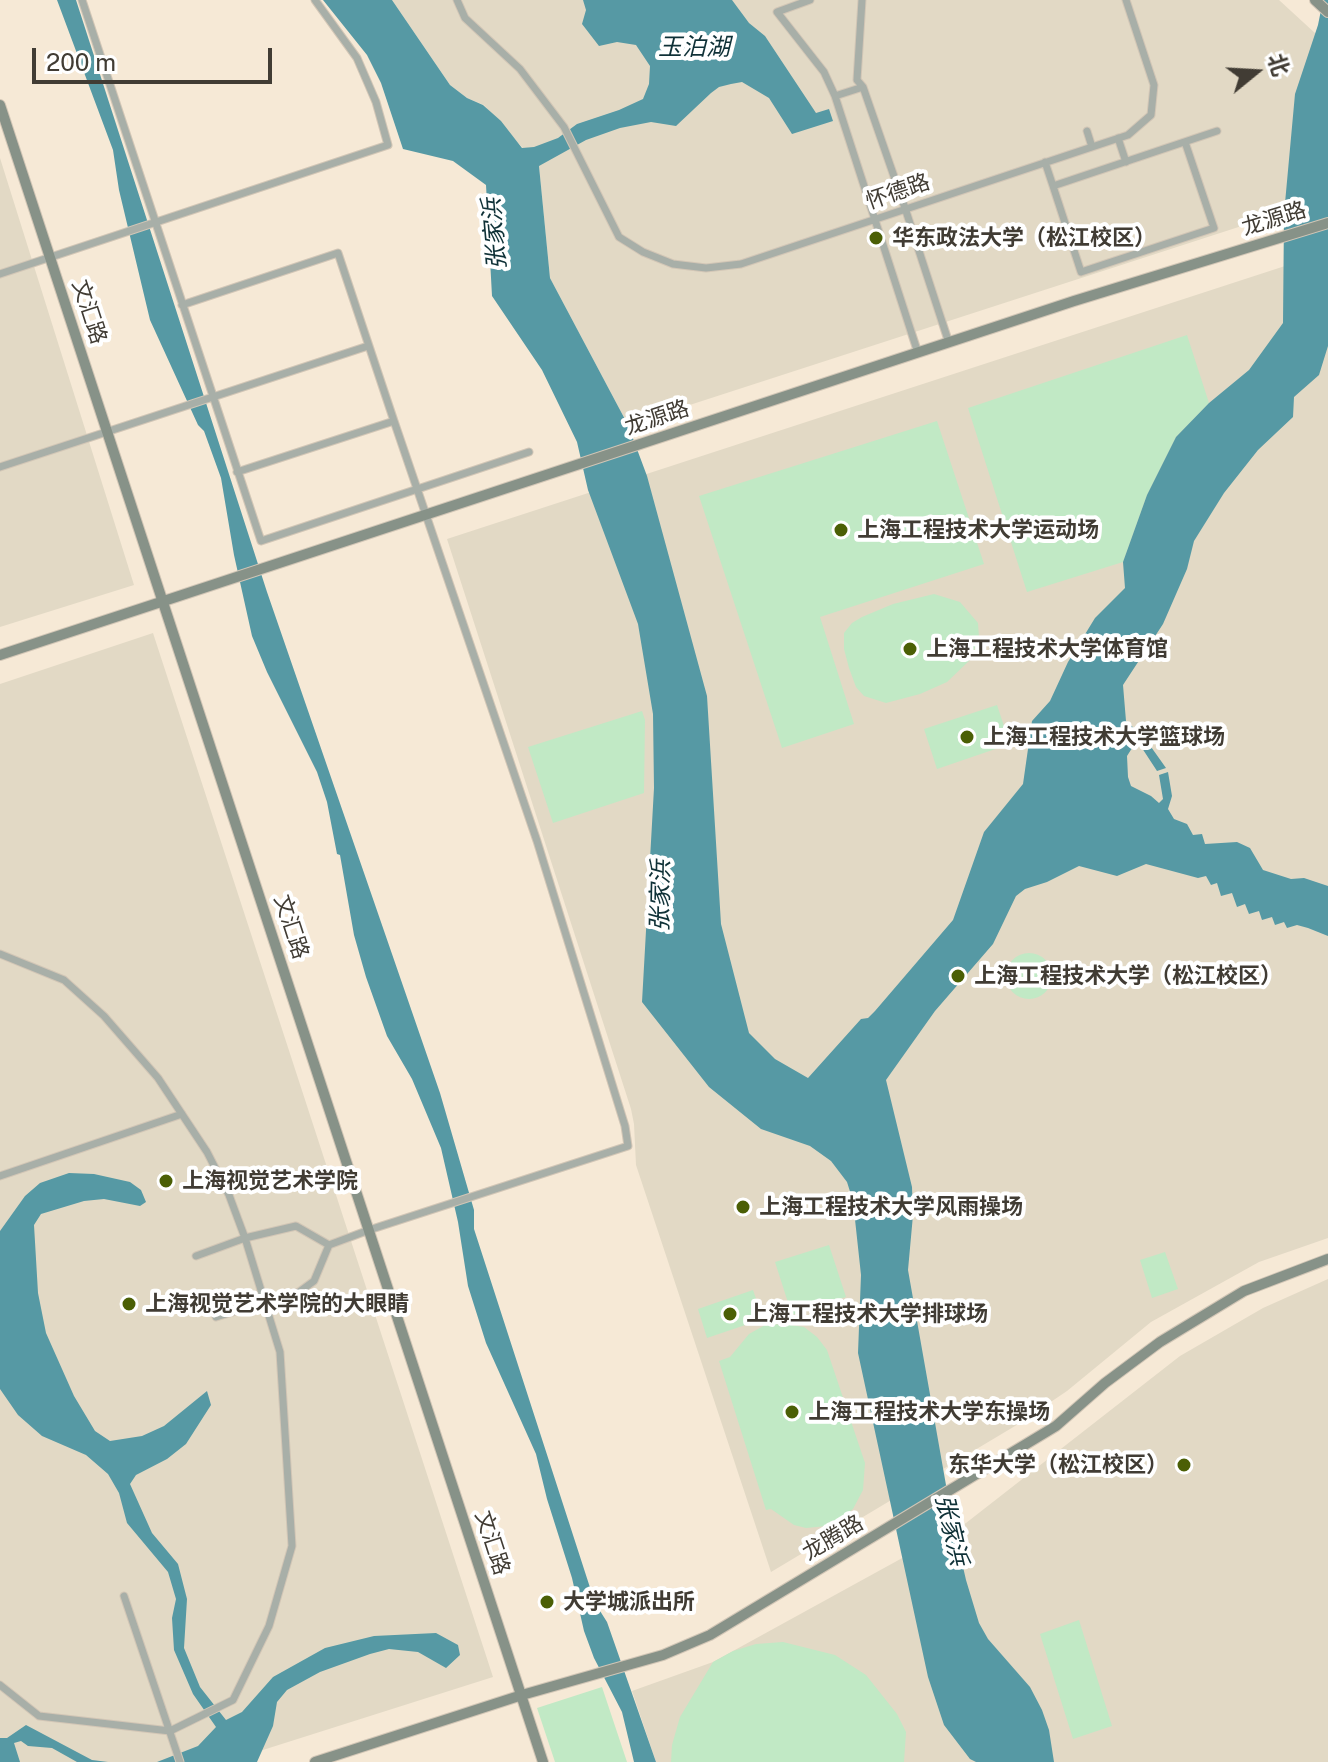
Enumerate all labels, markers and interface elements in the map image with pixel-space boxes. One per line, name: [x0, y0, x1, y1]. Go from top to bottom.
scale bar: [36, 32, 276, 82]
north arrow: [1216, 32, 1296, 112]
water label: 玉泊湖: [658, 34, 730, 62]
text: 200 m: [46, 48, 116, 76]
text: 北: [1263, 50, 1295, 79]
street label: 怀德路: [863, 169, 933, 215]
water label: 张家浜: [478, 197, 512, 271]
street label: 龙源路: [1239, 197, 1309, 241]
place label: 华东政法大学（松江校区）: [892, 225, 1156, 251]
marker: 华东政法大学（松江校区）: [867, 229, 885, 247]
street label: 文汇路: [66, 277, 112, 347]
street label: 龙源路: [622, 395, 692, 441]
place label: 上海工程技术大学运动场: [857, 517, 1099, 543]
marker: 上海工程技术大学运动场: [832, 521, 850, 539]
place label: 上海工程技术大学体育馆: [926, 636, 1168, 662]
marker: 上海工程技术大学体育馆: [901, 640, 919, 658]
place label: 上海工程技术大学篮球场: [983, 724, 1225, 750]
marker: 上海工程技术大学篮球场: [958, 728, 976, 746]
water label: 张家浜: [646, 860, 676, 932]
street label: 文汇路: [268, 892, 314, 962]
place label: 上海工程技术大学（松江校区）: [974, 963, 1282, 989]
marker: 上海工程技术大学（松江校区）: [949, 967, 967, 985]
place label: 上海视觉艺术学院: [182, 1168, 358, 1194]
marker: 上海视觉艺术学院: [157, 1172, 175, 1190]
place label: 上海工程技术大学风雨操场: [759, 1194, 1023, 1220]
marker: 上海工程技术大学风雨操场: [734, 1198, 752, 1216]
place label: 上海视觉艺术学院的大眼睛: [145, 1291, 409, 1317]
marker: 上海视觉艺术学院的大眼睛: [120, 1295, 138, 1313]
place label: 上海工程技术大学排球场: [746, 1301, 988, 1327]
marker: 上海工程技术大学排球场: [721, 1305, 739, 1323]
place label: 上海工程技术大学东操场: [808, 1399, 1050, 1425]
marker: 上海工程技术大学东操场: [783, 1403, 801, 1421]
place label: 东华大学（松江校区）: [948, 1452, 1168, 1478]
marker: 东华大学（松江校区）: [1175, 1456, 1193, 1474]
water label: 张家浜: [929, 1492, 973, 1568]
street label: 文汇路: [469, 1508, 515, 1578]
street label: 龙腾路: [798, 1510, 868, 1566]
place label: 大学城派出所: [563, 1589, 695, 1615]
marker: 大学城派出所: [538, 1593, 556, 1611]

